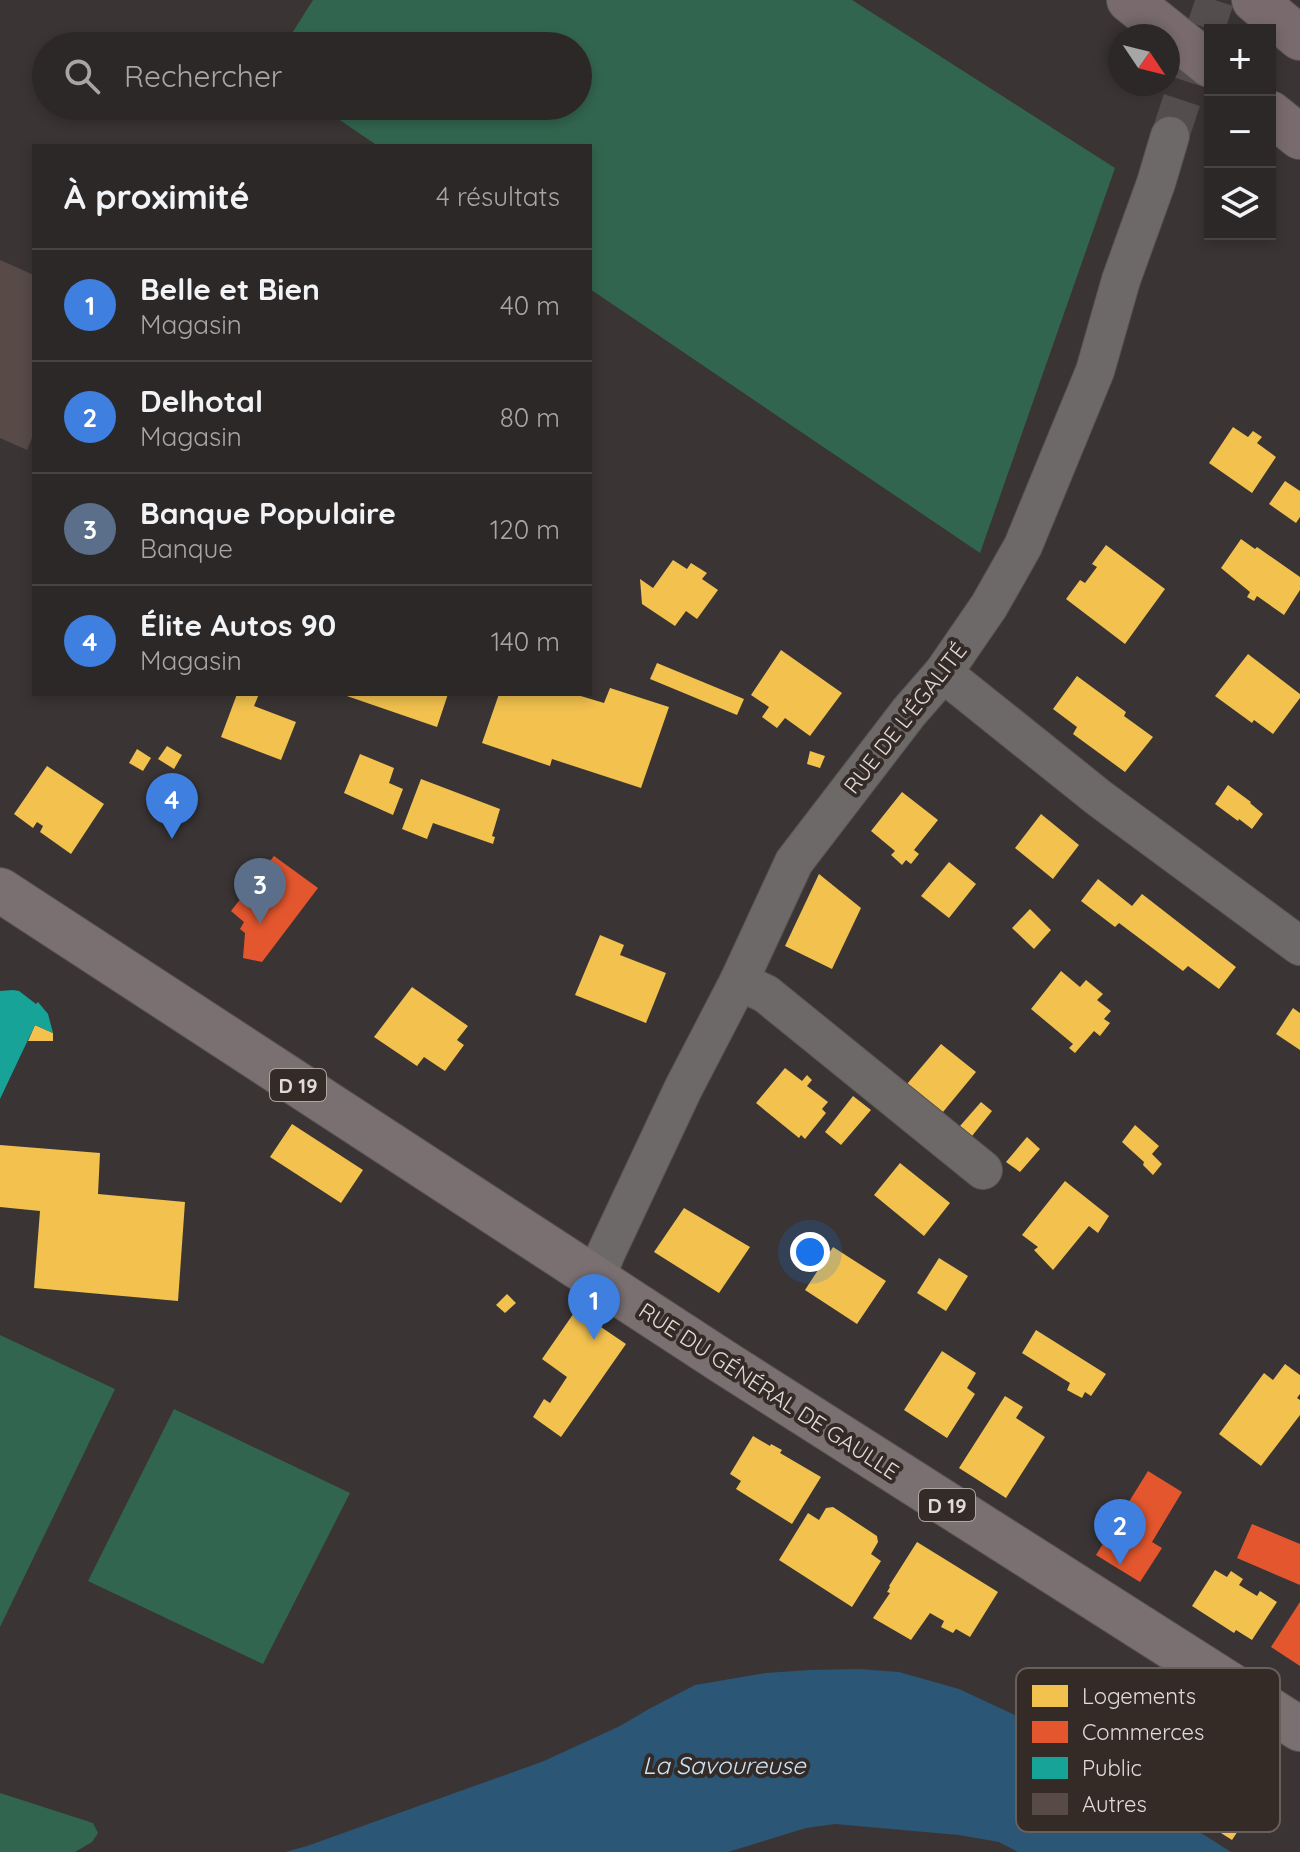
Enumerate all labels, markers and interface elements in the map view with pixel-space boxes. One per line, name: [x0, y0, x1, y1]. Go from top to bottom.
north arrow: [1108, 24, 1180, 96]
map controls: [1204, 24, 1276, 240]
button: +: [1204, 24, 1276, 96]
search box: [32, 32, 592, 120]
icon: search: [60, 54, 104, 98]
text: Rechercher: [124, 57, 282, 95]
button: −: [1204, 96, 1276, 168]
button: layers: [1204, 168, 1276, 240]
text: À proximité: [64, 175, 250, 218]
text: 4 résultats: [436, 180, 560, 213]
text: Belle et Bien: [140, 270, 320, 308]
text: 1: [85, 289, 95, 322]
text: 40 m: [500, 289, 560, 322]
text: Magasin: [140, 308, 242, 341]
text: Delhotal: [140, 382, 263, 420]
text: 2: [83, 401, 97, 434]
text: 80 m: [500, 401, 560, 434]
text: Magasin: [140, 420, 242, 453]
text: Banque Populaire: [140, 494, 396, 532]
text: 3: [83, 513, 97, 546]
text: 120 m: [490, 513, 560, 546]
text: Banque: [140, 532, 233, 565]
text: Élite Autos 90: [140, 606, 336, 644]
text: 4: [82, 625, 98, 658]
text: 140 m: [491, 625, 560, 658]
street label: RUE DE L'ÉGALITÉ: [837, 637, 973, 799]
text: Magasin: [140, 644, 242, 677]
pin: 4: [146, 773, 198, 839]
pin: 3: [234, 858, 286, 924]
road number: D 19: [270, 1069, 326, 1101]
your location: [790, 1232, 830, 1272]
pin: 1: [568, 1274, 620, 1340]
street label: RUE DU GÉNÉRAL DE GAULLE: [634, 1296, 904, 1486]
road number: D 19: [919, 1489, 975, 1521]
pin: 2: [1094, 1499, 1146, 1565]
legend: [1016, 1668, 1280, 1832]
text: Logements: [1082, 1682, 1196, 1710]
text: Commerces: [1082, 1718, 1204, 1746]
water label: La Savoureuse: [642, 1750, 807, 1780]
text: Public: [1082, 1754, 1142, 1782]
text: Autres: [1082, 1790, 1147, 1818]

